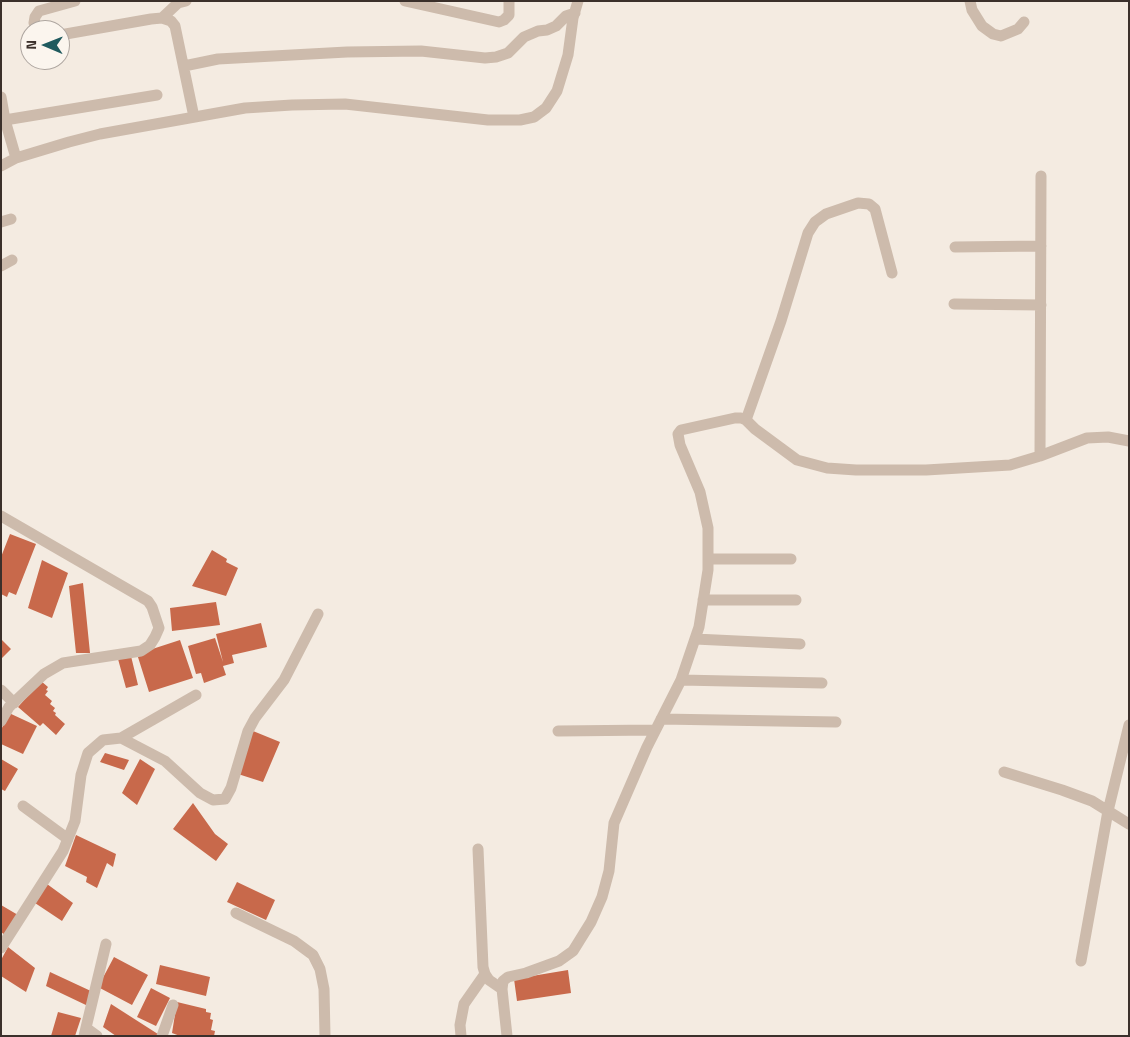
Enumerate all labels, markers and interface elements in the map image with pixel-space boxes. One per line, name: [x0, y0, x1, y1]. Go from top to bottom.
north arrow: [20, 20, 70, 70]
text: N: [20, 40, 41, 50]

